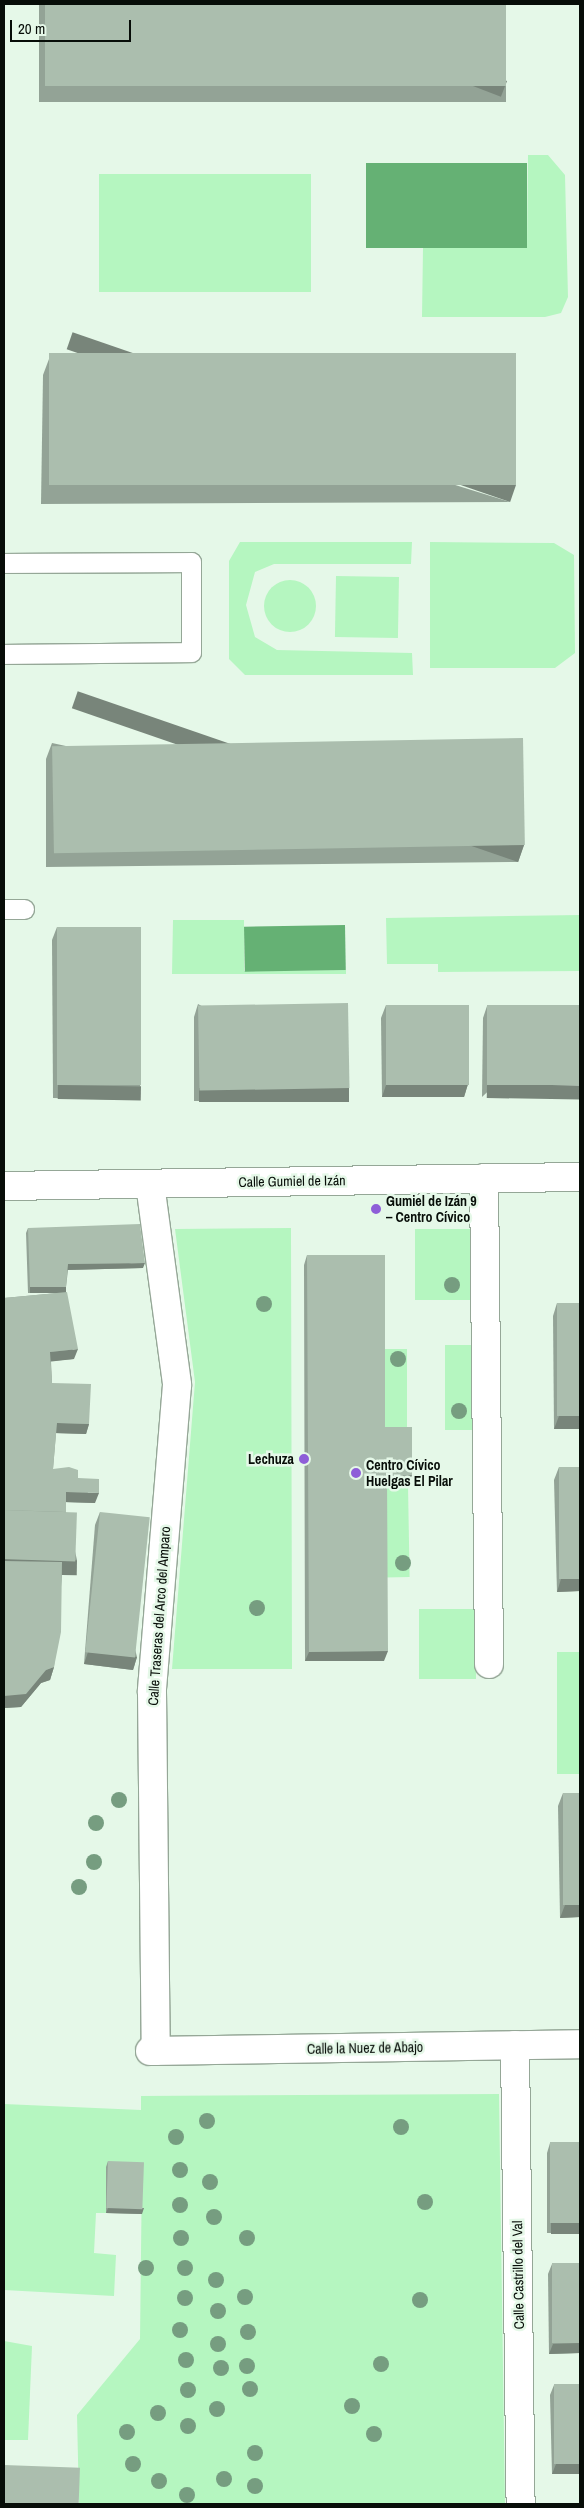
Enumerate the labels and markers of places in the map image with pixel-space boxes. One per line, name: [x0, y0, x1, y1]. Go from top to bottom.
place label: Gumiel de Izán 9 – Centro Cívico: [386, 1193, 477, 1226]
marker: Gumiel de Izán 9 – Centro Cívico: [370, 1203, 382, 1215]
place label: Lechuza: [248, 1451, 294, 1467]
marker: Lechuza: [298, 1453, 310, 1465]
place label: Centro Cívico Huelgas El Pilar: [366, 1457, 453, 1490]
marker: Centro Cívico Huelgas El Pilar: [350, 1467, 362, 1479]

